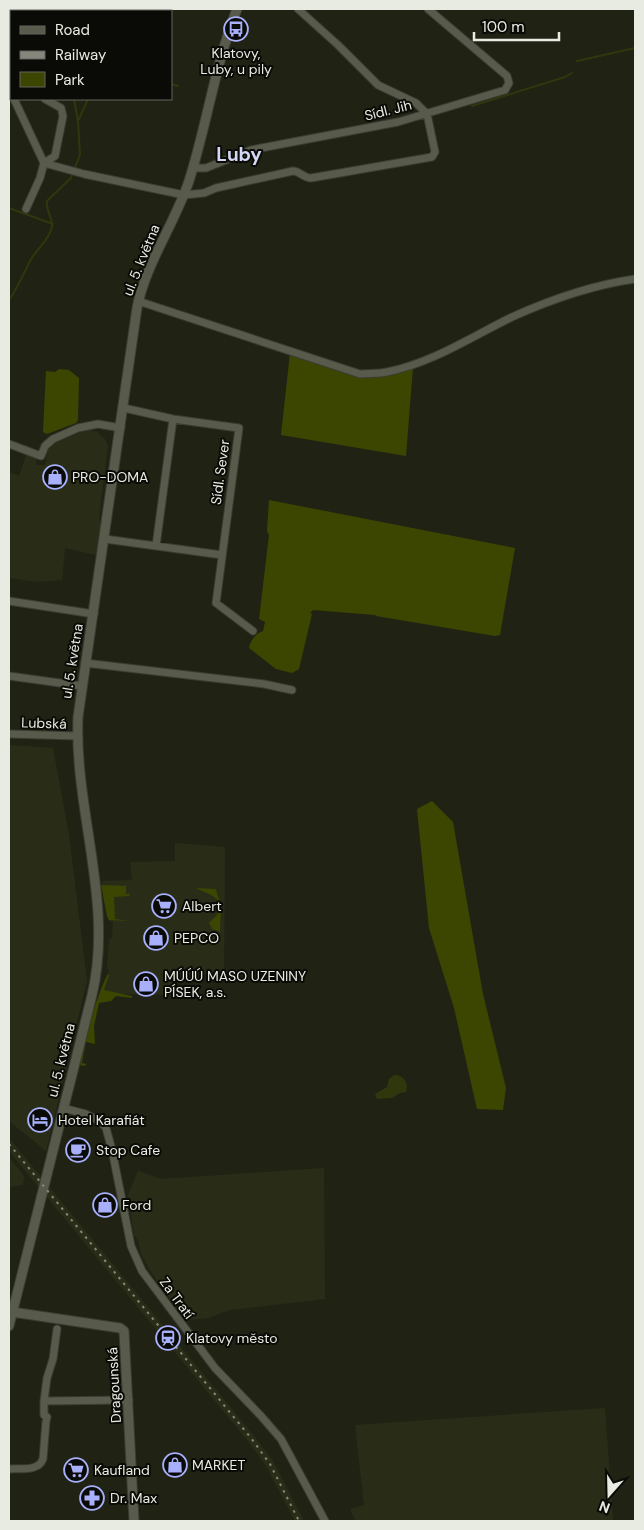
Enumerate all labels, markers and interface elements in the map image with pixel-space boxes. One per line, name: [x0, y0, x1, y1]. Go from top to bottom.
legend: [10, 10, 172, 100]
scale bar: [474, 10, 559, 42]
bus stop icon: Klatovy, Luby, u pily: [223, 16, 249, 42]
text: 100 m: [482, 17, 525, 37]
text: Road: [55, 20, 90, 40]
place label: Klatovy, Luby, u pily: [200, 44, 272, 78]
text: Railway: [55, 45, 107, 65]
text: Park: [55, 70, 85, 90]
street label: Sídl. Jih: [363, 95, 413, 125]
district label: Luby: [216, 142, 262, 167]
street label: ul. 5. května: [118, 222, 164, 298]
street label: Sídl. Sever: [207, 438, 233, 506]
shop icon: PRO-DOMA: [42, 464, 68, 490]
place label: PRO-DOMA: [72, 468, 148, 486]
street label: ul. 5. května: [57, 622, 87, 700]
street label: Lubská: [21, 713, 67, 733]
supermarket icon: Albert: [151, 893, 177, 919]
place label: Albert: [182, 897, 222, 915]
shop icon: PEPCO: [143, 925, 169, 951]
place label: PEPCO: [174, 929, 219, 947]
place label: MÚÚÚ MASO UZENINY PÍSEK, a.s.: [164, 967, 306, 1001]
shop icon: MÚÚÚ MASO UZENINY PÍSEK, a.s.: [133, 971, 159, 997]
street label: ul. 5. května: [43, 1021, 79, 1099]
hotel icon: Hotel Karafiát: [27, 1107, 53, 1133]
place label: Hotel Karafiát: [58, 1111, 145, 1129]
cafe icon: Stop Cafe: [65, 1137, 91, 1163]
place label: Stop Cafe: [96, 1141, 160, 1159]
shop icon: Ford: [92, 1192, 118, 1218]
place label: Ford: [122, 1196, 151, 1214]
street label: Za Tratí: [156, 1274, 199, 1323]
station icon: Klatovy město: [155, 1325, 181, 1351]
place label: Klatovy město: [186, 1329, 278, 1347]
street label: Dragounská: [103, 1347, 125, 1423]
shop icon: MARKET: [162, 1452, 188, 1478]
place label: MARKET: [192, 1456, 245, 1474]
supermarket icon: Kaufland: [63, 1457, 89, 1483]
place label: Kaufland: [94, 1461, 150, 1479]
north arrow: [584, 1470, 634, 1520]
pharmacy icon: Dr. Max: [79, 1485, 105, 1511]
place label: Dr. Max: [110, 1489, 157, 1507]
text: N: [597, 1497, 612, 1517]

